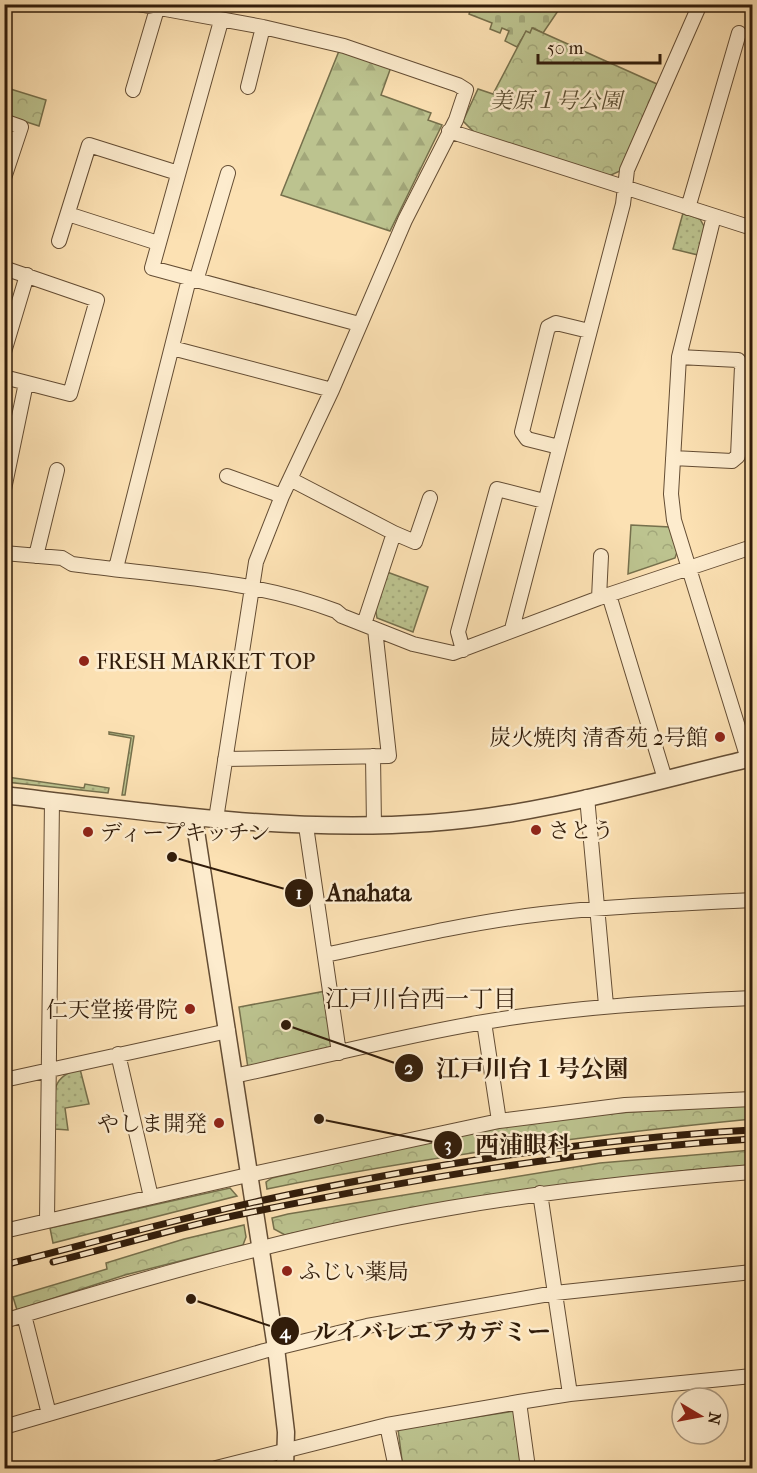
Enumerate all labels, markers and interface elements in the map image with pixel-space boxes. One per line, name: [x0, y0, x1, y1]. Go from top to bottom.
scale bar: [538, 27, 660, 65]
text: 50 m: [547, 38, 584, 59]
park label: 美原１号公園: [490, 88, 625, 114]
place label: FRESH MARKET TOP: [96, 649, 315, 675]
marker: FRESH MARKET TOP: [77, 654, 91, 668]
place label: 炭火焼肉 清香苑 2号館: [489, 725, 708, 751]
marker: 炭火焼肉 清香苑 2号館: [713, 730, 727, 744]
place label: さとう: [548, 818, 614, 844]
place label: ディープキッチン: [100, 820, 271, 846]
marker: さとう: [529, 823, 543, 837]
marker: ディープキッチン: [81, 825, 95, 839]
callout: Anahata: [284, 872, 423, 914]
text: Anahata: [325, 879, 412, 907]
text: 1: [296, 883, 302, 904]
district label: 江戸川台西一丁目: [325, 985, 517, 1013]
place label: 仁天堂接骨院: [46, 997, 178, 1023]
marker: 仁天堂接骨院: [183, 1002, 197, 1016]
callout: 江戸川台１号公園: [394, 1047, 640, 1089]
text: 江戸川台１号公園: [436, 1055, 628, 1083]
text: 2: [404, 1058, 414, 1079]
place label: やしま開発: [97, 1111, 207, 1137]
marker: やしま開発: [212, 1116, 226, 1130]
callout: 西浦眼科: [433, 1124, 583, 1166]
text: 西浦眼科: [475, 1131, 571, 1159]
text: 3: [444, 1135, 452, 1156]
place label: ふじい薬局: [299, 1259, 409, 1285]
marker: ふじい薬局: [280, 1264, 294, 1278]
callout: ルイバレエアカデミー: [270, 1310, 564, 1352]
text: ルイバレエアカデミー: [313, 1318, 551, 1346]
text: 4: [279, 1322, 292, 1343]
north arrow: [670, 1386, 730, 1446]
text: N: [704, 1411, 725, 1427]

